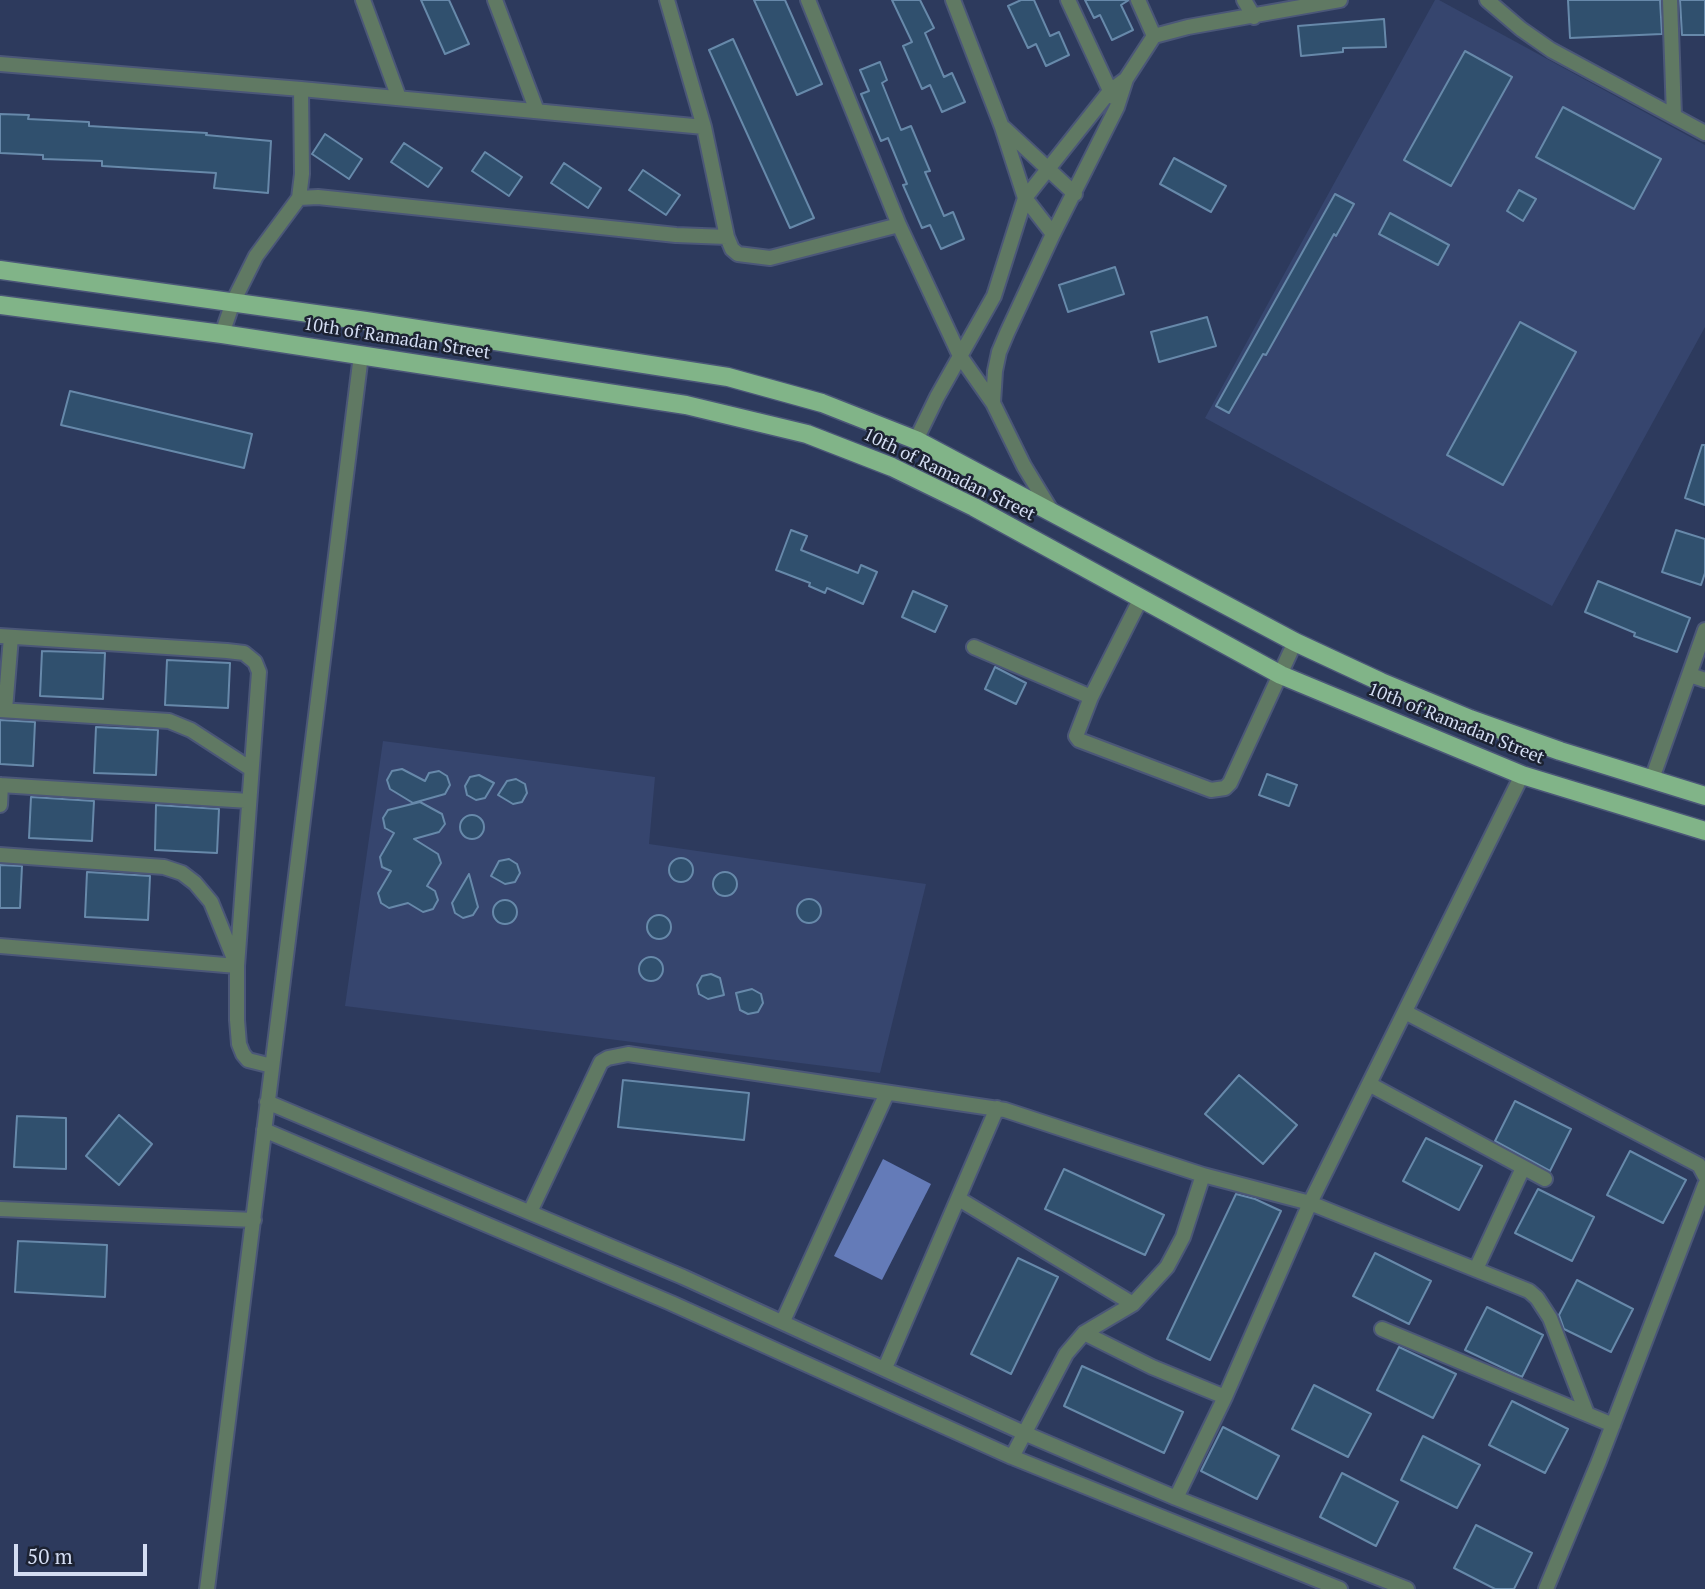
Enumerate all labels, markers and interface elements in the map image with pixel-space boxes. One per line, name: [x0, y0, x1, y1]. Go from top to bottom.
street label: 10th of Ramadan Street: [302, 314, 492, 364]
street label: 10th of Ramadan Street: [859, 424, 1039, 526]
street label: 10th of Ramadan Street: [1365, 679, 1547, 769]
scale bar: [18, 1530, 150, 1574]
text: 50 m: [27, 1542, 73, 1570]

